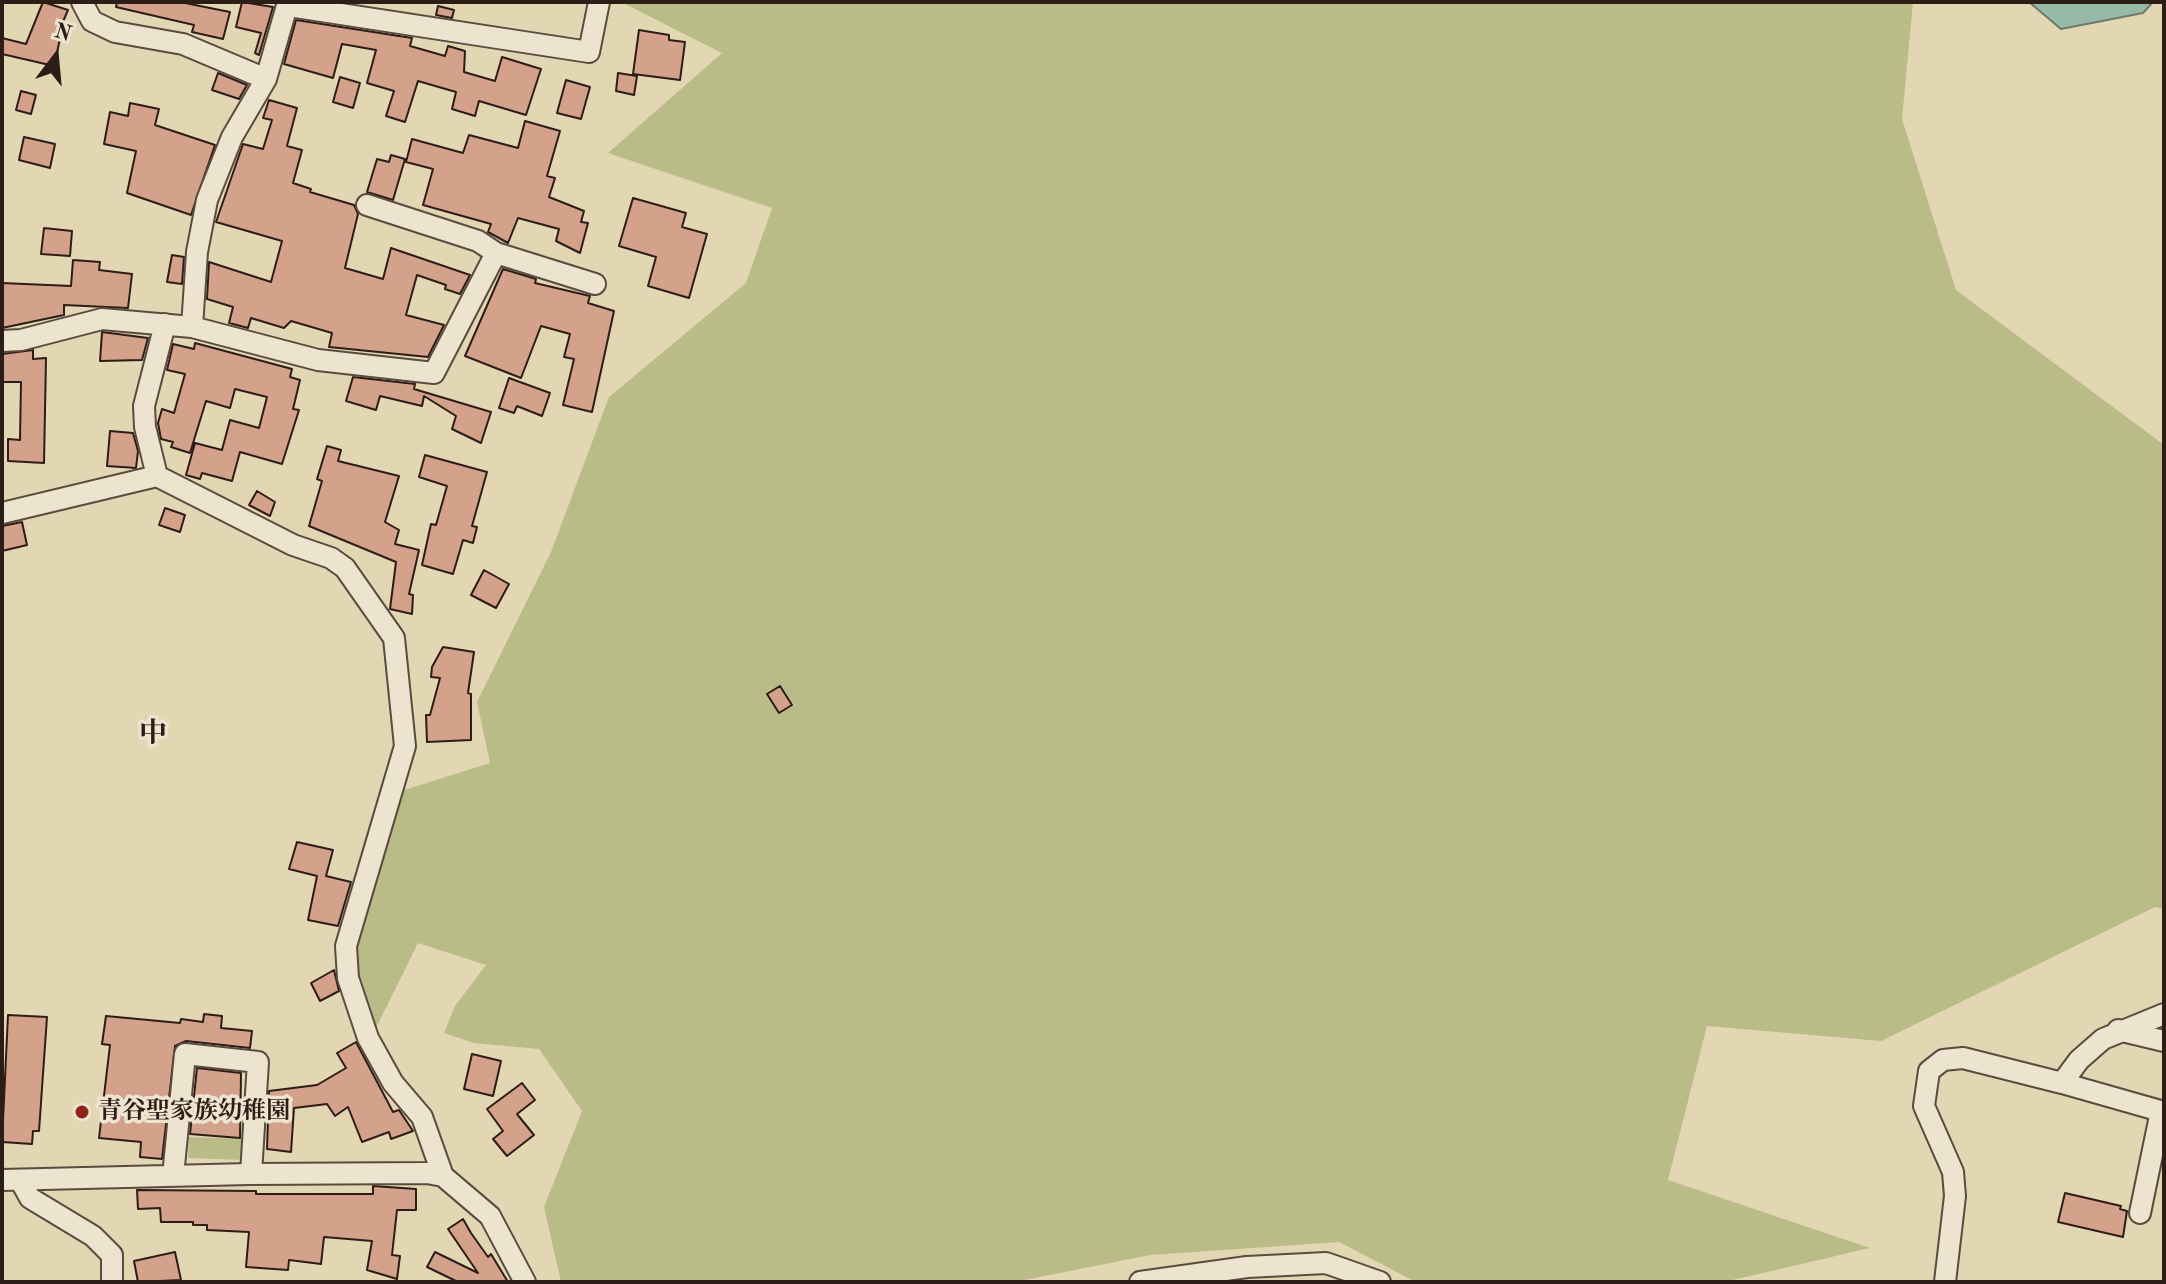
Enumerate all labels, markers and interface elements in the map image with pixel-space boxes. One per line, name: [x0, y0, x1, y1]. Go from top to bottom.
north arrow: [16, 16, 96, 96]
text: N: [52, 20, 74, 46]
district label: 中: [139, 718, 167, 752]
place label: 青谷聖家族幼稚園: [98, 1098, 290, 1126]
marker: 青谷聖家族幼稚園: [73, 1103, 91, 1121]

